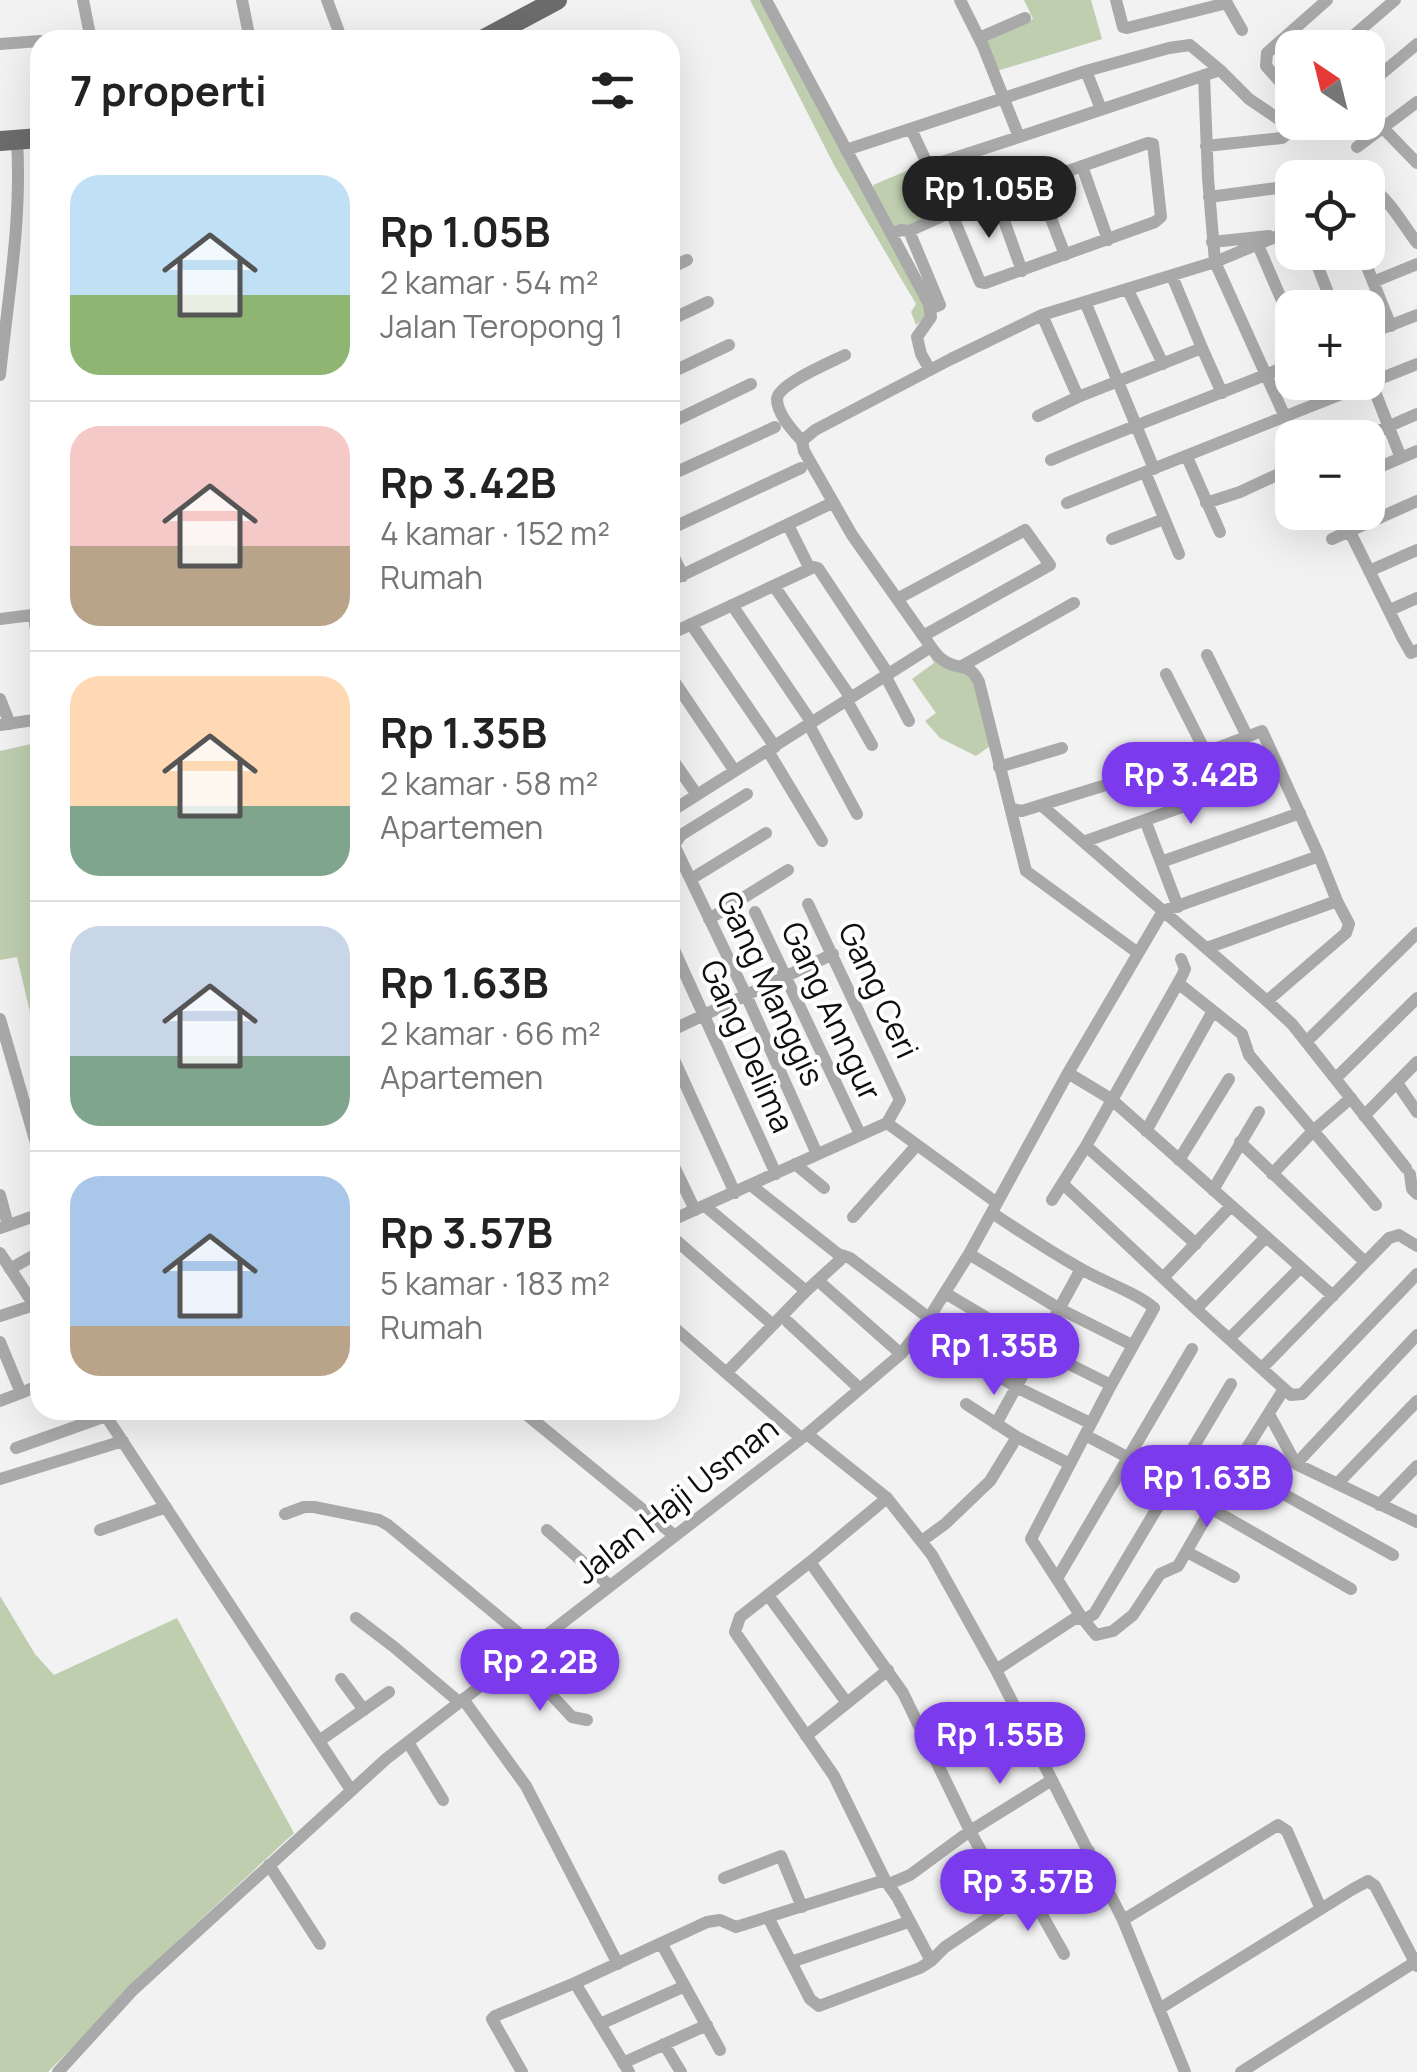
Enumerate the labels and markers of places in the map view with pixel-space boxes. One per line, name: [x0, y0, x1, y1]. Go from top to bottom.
pin: Rp 1.05B: [886, 156, 1092, 241]
pin: Rp 3.42B: [1088, 742, 1294, 827]
pin: Rp 1.35B: [891, 1313, 1097, 1398]
pin: Rp 1.63B: [1104, 1445, 1310, 1530]
pin: Rp 2.2B: [448, 1629, 632, 1714]
pin: Rp 1.55B: [897, 1702, 1103, 1787]
pin: Rp 3.57B: [925, 1849, 1131, 1934]

